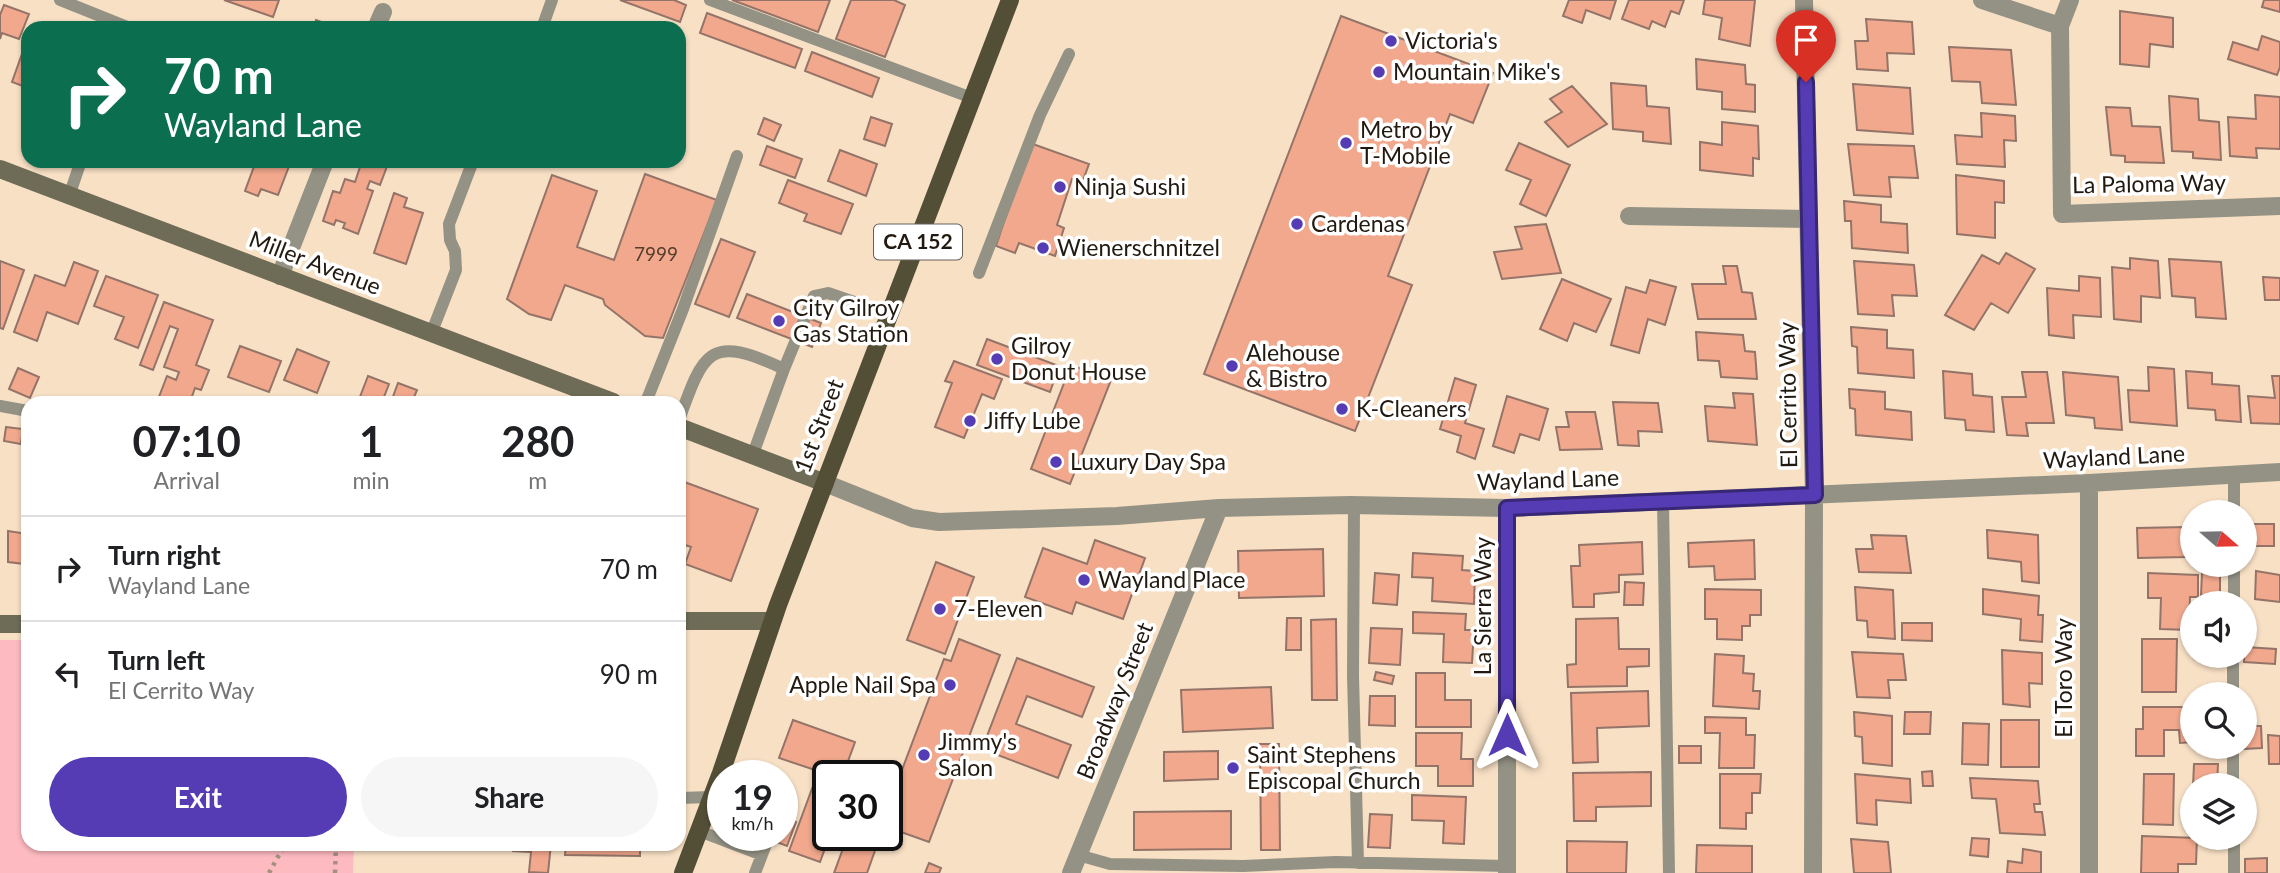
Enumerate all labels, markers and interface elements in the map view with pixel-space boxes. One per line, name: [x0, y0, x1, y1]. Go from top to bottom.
pin: [1776, 10, 1836, 82]
icon: arrive: [1787, 21, 1825, 59]
place label: Victoria's: [1405, 26, 1498, 54]
marker: Victoria's: [1383, 33, 1399, 49]
text: 70 m: [164, 46, 274, 104]
icon: right: [49, 49, 140, 140]
place label: Mountain Mike's: [1393, 57, 1560, 85]
marker: Mountain Mike's: [1371, 64, 1387, 80]
text: Wayland Lane: [164, 105, 362, 144]
place label: Metro by T-Mobile: [1360, 115, 1453, 169]
marker: Metro by T-Mobile: [1338, 135, 1354, 151]
street label: La Paloma Way: [2072, 168, 2226, 198]
place label: Ninja Sushi: [1074, 172, 1186, 200]
marker: Ninja Sushi: [1052, 179, 1068, 195]
place label: Cardenas: [1311, 209, 1405, 237]
marker: Cardenas: [1289, 216, 1305, 232]
street label: Miller Avenue: [246, 224, 385, 300]
road number: CA 152: [874, 224, 962, 260]
place label: Wienerschnitzel: [1057, 233, 1220, 261]
marker: Wienerschnitzel: [1035, 240, 1051, 256]
house number: 7999: [634, 242, 678, 265]
place label: City Gilroy Gas Station: [793, 293, 909, 347]
marker: City Gilroy Gas Station: [771, 313, 787, 329]
street label: El Cerrito Way: [1772, 321, 1802, 468]
place label: Gilroy Donut House: [1011, 331, 1146, 385]
place label: Alehouse & Bistro: [1246, 338, 1340, 392]
marker: Gilroy Donut House: [989, 351, 1005, 367]
marker: Alehouse & Bistro: [1224, 358, 1240, 374]
street label: 1st Street: [787, 374, 849, 476]
place label: K-Cleaners: [1356, 394, 1467, 422]
marker: K-Cleaners: [1334, 401, 1350, 417]
place label: Jiffy Lube: [984, 406, 1081, 434]
marker: Jiffy Lube: [962, 413, 978, 429]
text: 07:10: [133, 416, 241, 466]
text: 1: [359, 416, 383, 466]
text: 280: [501, 416, 574, 466]
street label: Wayland Lane: [2042, 438, 2186, 474]
place label: Luxury Day Spa: [1070, 447, 1226, 475]
marker: Luxury Day Spa: [1048, 454, 1064, 470]
street label: Wayland Lane: [1476, 463, 1620, 495]
text: Arrival: [154, 466, 220, 494]
text: min: [352, 466, 390, 494]
text: m: [528, 466, 547, 494]
north arrow: [2180, 500, 2258, 578]
map controls: [2180, 500, 2257, 850]
street label: La Sierra Way: [1468, 537, 1496, 675]
text: Turn right: [108, 539, 221, 571]
icon: right: [49, 550, 87, 588]
text: 70 m: [600, 553, 658, 585]
place label: Wayland Place: [1098, 565, 1246, 593]
text: Wayland Lane: [108, 571, 250, 599]
marker: Wayland Place: [1076, 572, 1092, 588]
button: sound: [2180, 591, 2257, 668]
place label: 7-Eleven: [954, 594, 1043, 622]
marker: 7-Eleven: [932, 601, 948, 617]
street label: Broadway Street: [1070, 617, 1159, 783]
street label: El Toro Way: [2049, 618, 2077, 738]
text: Turn left: [108, 644, 205, 676]
icon: left: [49, 655, 87, 693]
text: 90 m: [600, 658, 658, 690]
place label: Apple Nail Spa: [789, 670, 936, 698]
text: El Cerrito Way: [108, 676, 254, 704]
marker: Apple Nail Spa: [942, 677, 958, 693]
button: search: [2180, 682, 2257, 759]
position arrow: [1470, 698, 1544, 772]
place label: Jimmy's Salon: [938, 727, 1017, 781]
place label: Saint Stephens Episcopal Church: [1247, 740, 1421, 794]
marker: Jimmy's Salon: [916, 747, 932, 763]
button: Exit: [49, 757, 347, 837]
button: Share: [361, 757, 658, 837]
speed limit sign: 30: [812, 760, 903, 851]
marker: Saint Stephens Episcopal Church: [1225, 760, 1241, 776]
button: layers: [2180, 773, 2257, 850]
text: 19: [732, 775, 773, 817]
text: km/h: [731, 812, 774, 834]

